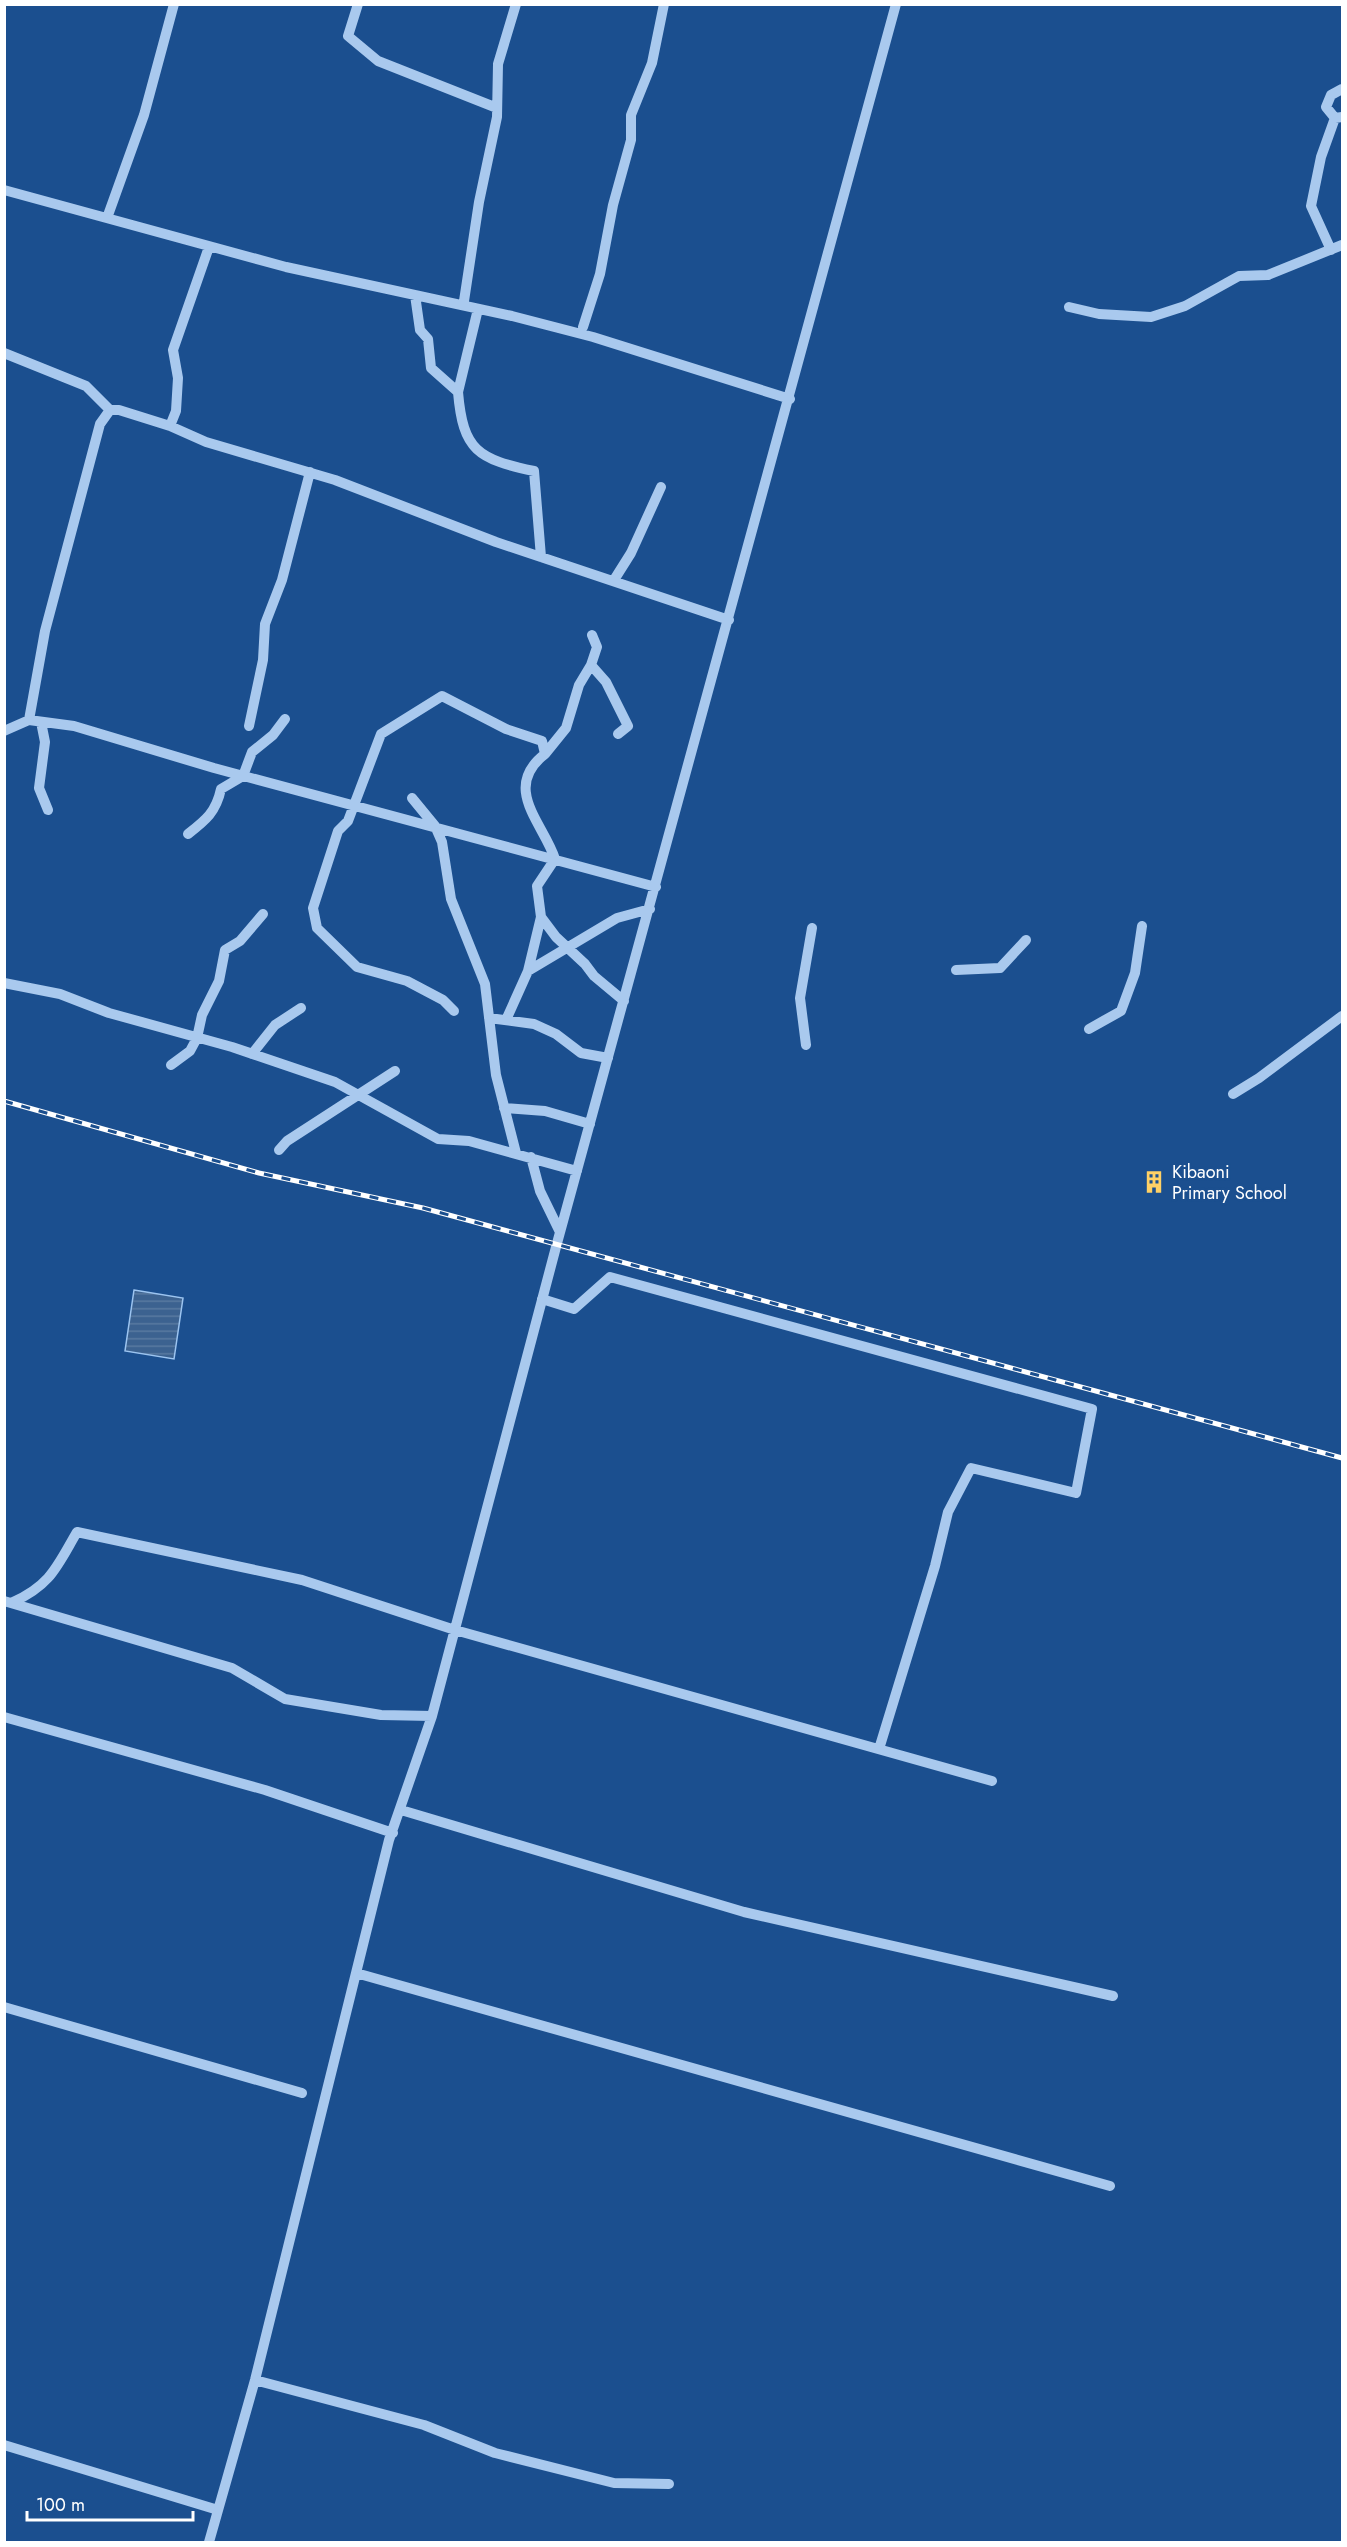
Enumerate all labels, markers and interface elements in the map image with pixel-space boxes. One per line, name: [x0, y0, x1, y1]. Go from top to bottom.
place label: Kibaoni Primary School: [1172, 1159, 1287, 1206]
building icon: Kibaoni Primary School: [1141, 1169, 1167, 1195]
scale bar: [27, 2484, 194, 2522]
text: 100 m: [36, 2492, 85, 2518]

